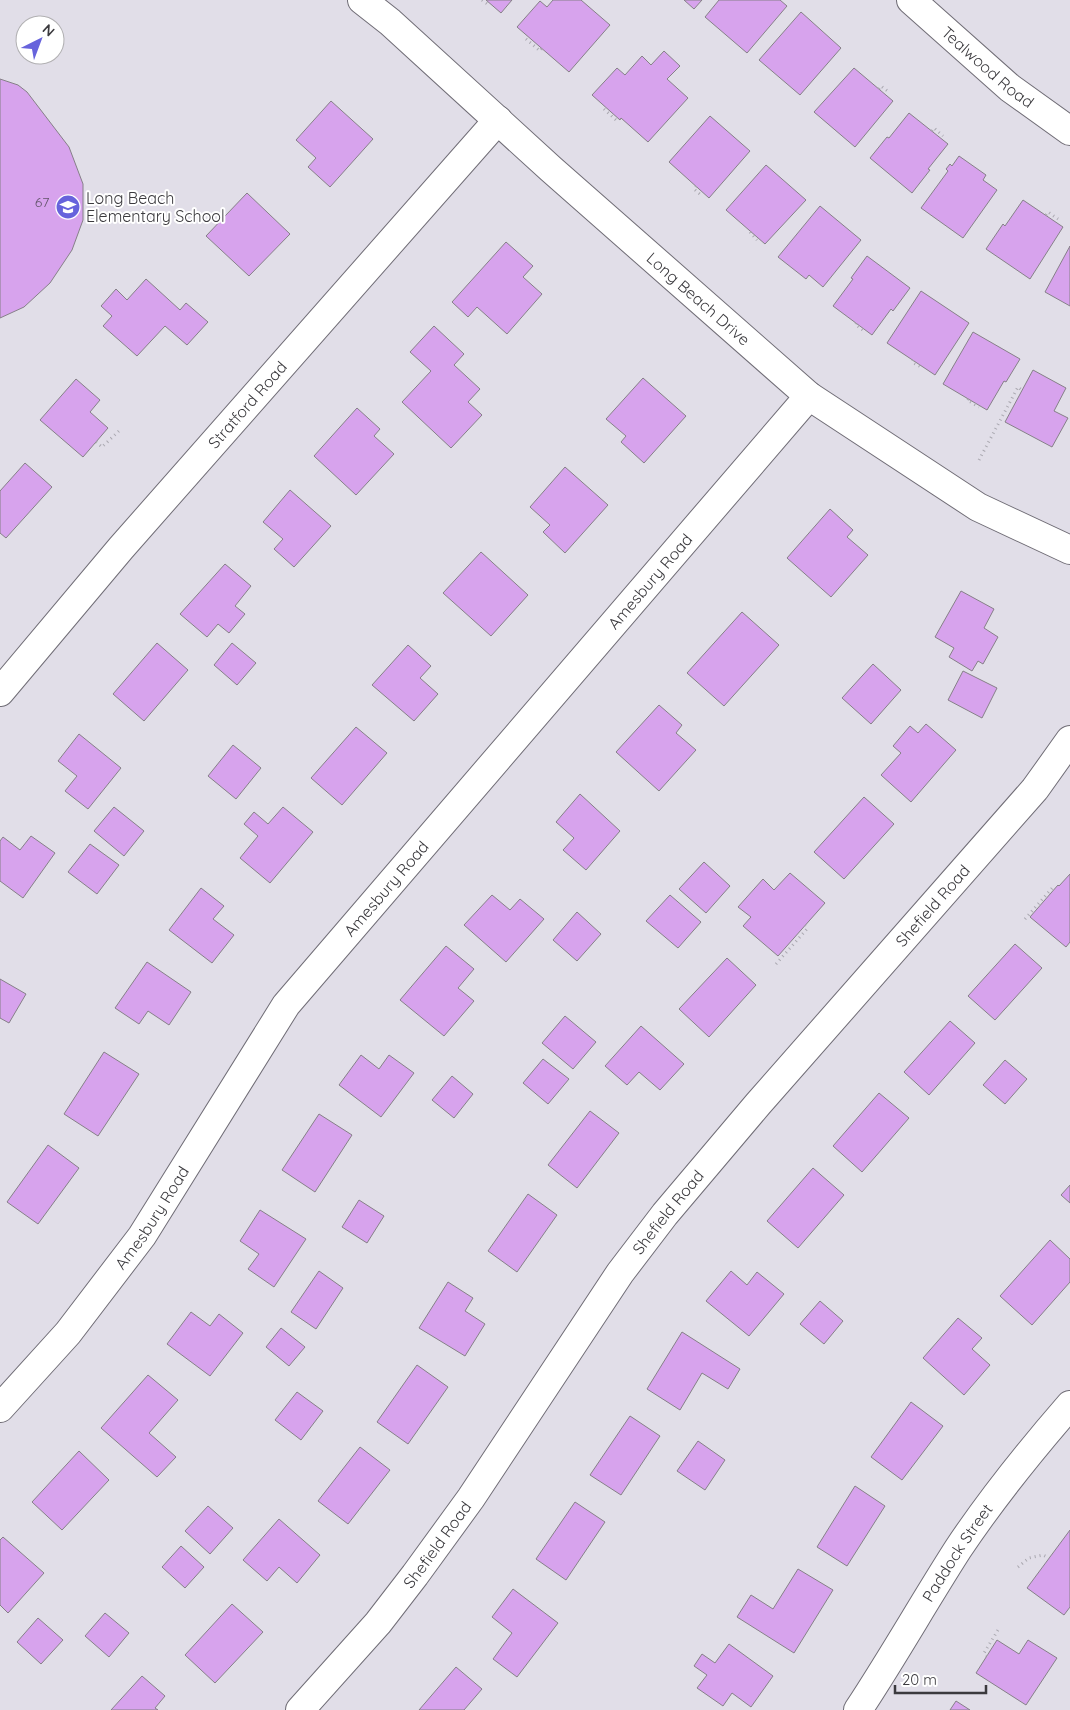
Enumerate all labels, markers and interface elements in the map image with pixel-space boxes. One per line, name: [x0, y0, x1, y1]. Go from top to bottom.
north arrow: [15, 15, 65, 65]
text: N: [39, 20, 59, 40]
street label: Tealwood Road: [938, 22, 1038, 112]
place label: Long Beach Elementary School: [86, 188, 225, 226]
house number: 67: [35, 193, 49, 211]
school or university icon: Long Beach Elementary School: [55, 194, 81, 220]
street label: Long Beach Drive: [643, 248, 754, 350]
street label: Stratford Road: [203, 357, 291, 452]
street label: Amesbury Road: [603, 529, 696, 633]
street label: Amesbury Road: [339, 837, 433, 940]
street label: Shefield Road: [891, 860, 974, 951]
street label: Amesbury Road: [110, 1162, 193, 1273]
street label: Shefield Road: [628, 1166, 708, 1258]
street label: Shefield Road: [399, 1497, 475, 1592]
street label: Paddock Street: [918, 1500, 997, 1605]
scale bar: [895, 1662, 986, 1694]
text: 20 m: [902, 1670, 937, 1689]

